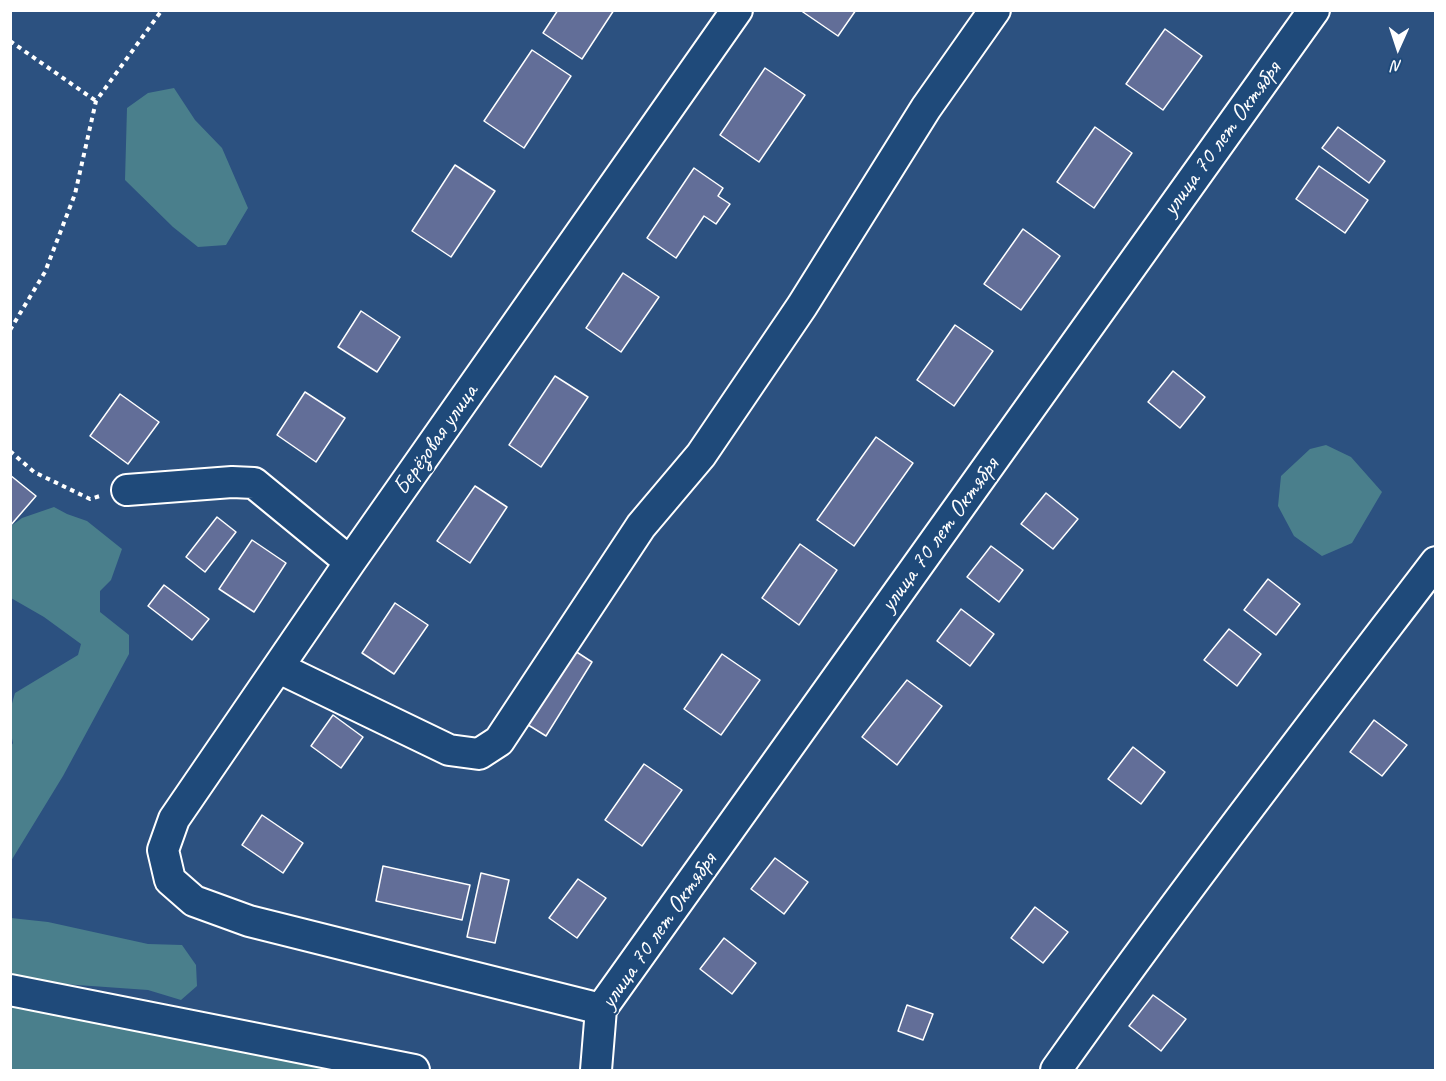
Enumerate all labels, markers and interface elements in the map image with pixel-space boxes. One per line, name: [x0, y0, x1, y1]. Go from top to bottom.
north arrow: [1368, 18, 1428, 78]
street label: улица 70 лет Октября: [1156, 56, 1288, 222]
text: N: [1392, 56, 1403, 76]
street label: Берёзовая улица: [387, 379, 485, 501]
street label: улица 70 лет Октября: [874, 452, 1006, 618]
street label: улица 70 лет Октября: [594, 847, 724, 1015]

